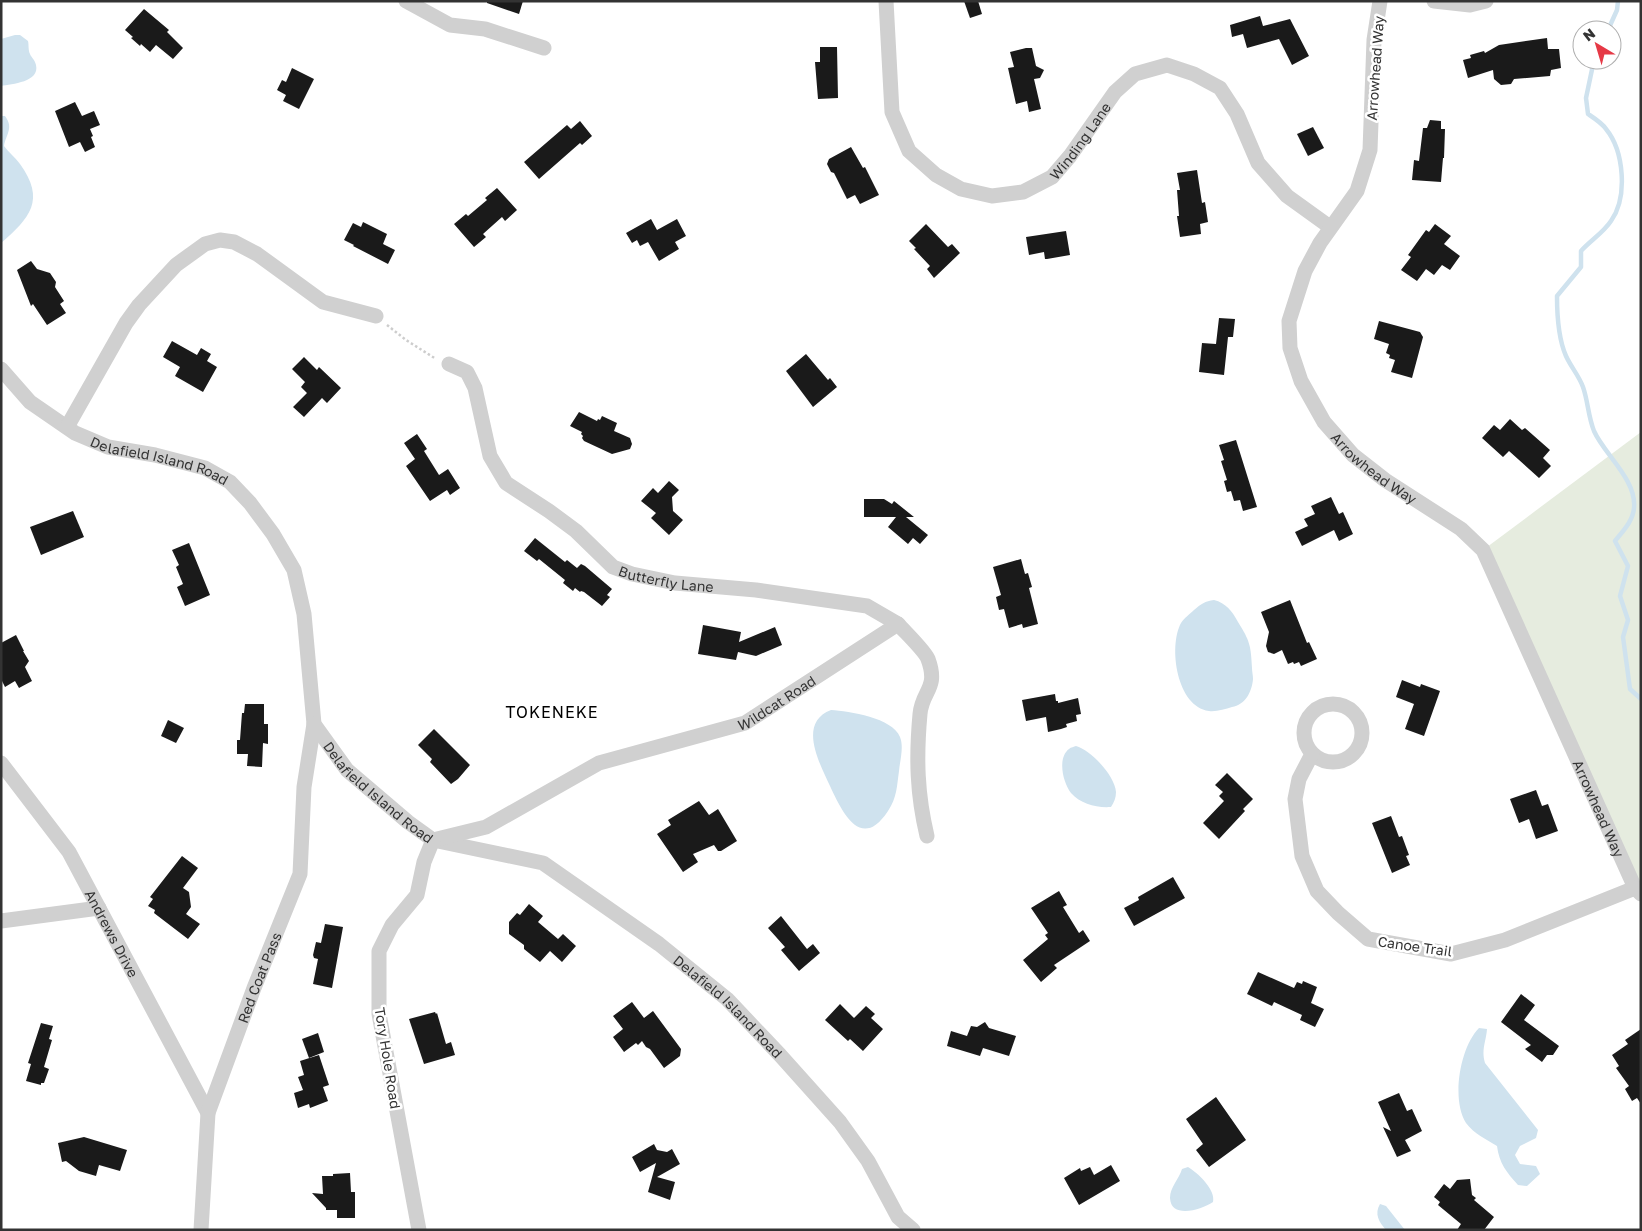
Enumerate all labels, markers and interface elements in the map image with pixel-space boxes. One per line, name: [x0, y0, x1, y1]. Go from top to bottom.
street label: Arrowhead Way: [1363, 15, 1387, 121]
north arrow: [1572, 20, 1622, 70]
text: N: [1579, 24, 1598, 44]
street label: Winding Lane: [1046, 99, 1114, 183]
street label: Arrowhead Way: [1328, 428, 1420, 507]
street label: Delafield Island Road: [88, 432, 232, 488]
street label: Butterfly Lane: [616, 561, 714, 595]
street label: Wildcat Road: [736, 671, 818, 733]
district label: TOKENEKE: [506, 702, 598, 722]
street label: Delafield Island Road: [321, 738, 437, 846]
street label: Arrowhead Way: [1570, 757, 1628, 860]
street label: Andrews Drive: [82, 886, 143, 980]
street label: Red Coat Pass: [233, 929, 284, 1025]
street label: Canoe Trail: [1377, 932, 1453, 960]
street label: Delafield Island Road: [671, 951, 786, 1061]
street label: Tory Hole Road: [372, 1006, 404, 1110]

